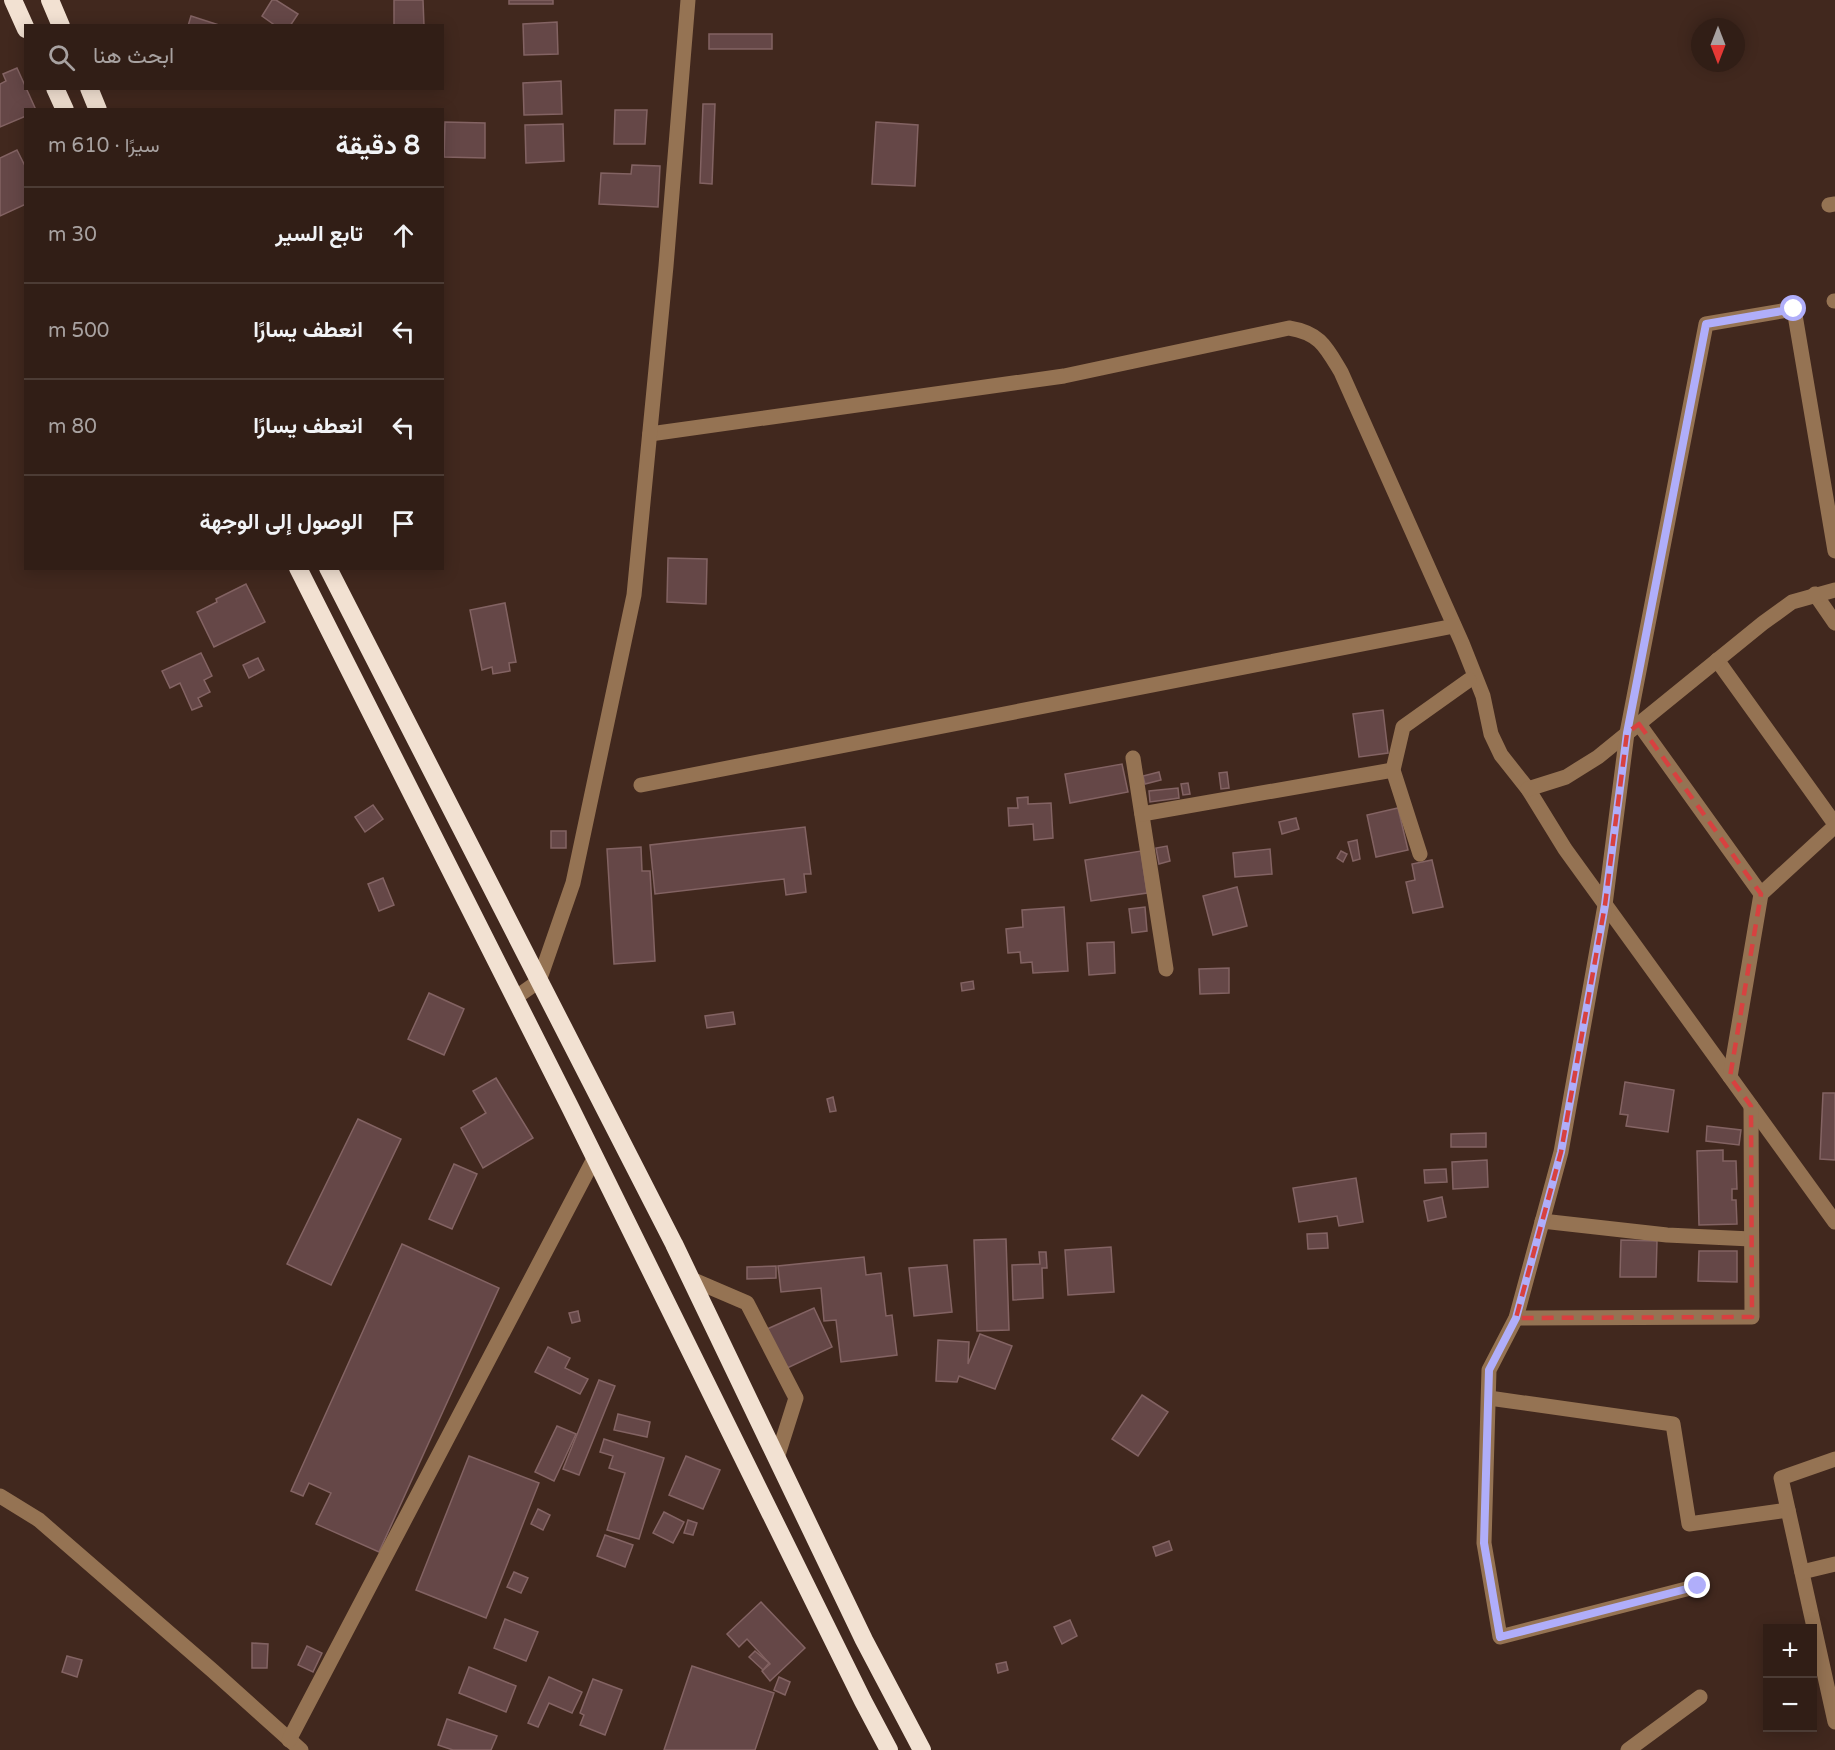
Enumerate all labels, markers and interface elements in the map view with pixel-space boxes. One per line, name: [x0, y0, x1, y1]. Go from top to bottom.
north arrow: [1691, 18, 1745, 72]
search box: [24, 24, 444, 90]
icon: search: [45, 41, 78, 74]
text: ابحث هنا: [93, 43, 174, 69]
text: 8 دقيقة: [336, 130, 420, 161]
text: سيرًا · 610 m: [48, 134, 160, 158]
icon: ahead: [387, 219, 420, 252]
text: تابع السير: [275, 221, 363, 247]
text: 30 m: [48, 223, 97, 247]
route start: [1780, 295, 1806, 321]
icon: left: [387, 315, 420, 348]
text: انعطف يسارًا: [253, 317, 363, 343]
text: 500 m: [48, 319, 109, 343]
icon: left: [387, 411, 420, 444]
text: انعطف يسارًا: [253, 413, 363, 439]
text: 80 m: [48, 415, 97, 439]
icon: arrive: [387, 507, 420, 540]
text: الوصول إلى الوجهة: [199, 509, 363, 535]
route end: [1684, 1572, 1710, 1598]
map controls: [1763, 1624, 1817, 1732]
button: +: [1763, 1624, 1817, 1678]
button: −: [1763, 1678, 1817, 1732]

